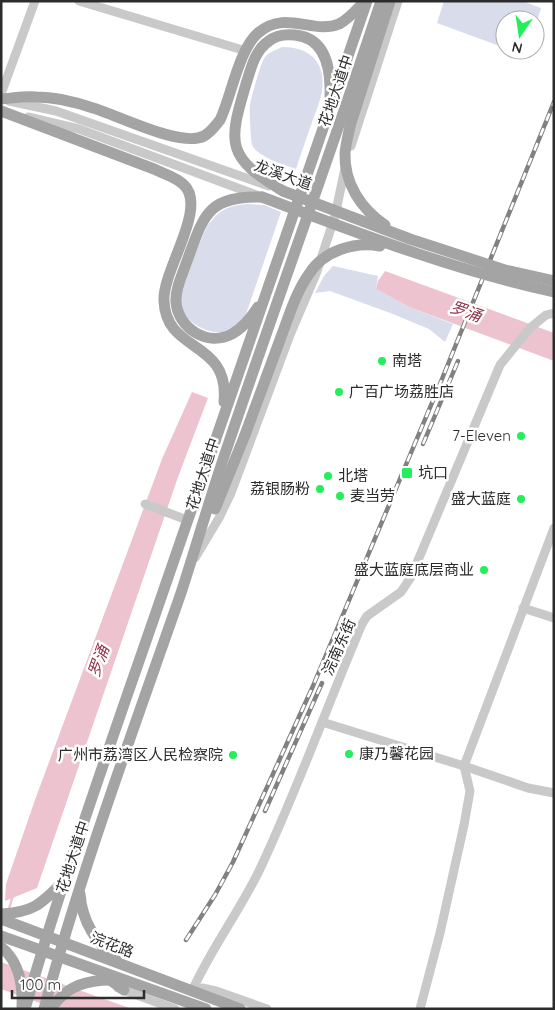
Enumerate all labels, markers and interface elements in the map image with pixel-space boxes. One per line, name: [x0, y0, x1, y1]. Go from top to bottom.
north arrow: [495, 10, 545, 60]
text: N: [510, 38, 524, 58]
street label: 花地大道中: [314, 52, 357, 129]
street label: 龙溪大道: [252, 155, 315, 194]
water label: 罗涌: [448, 296, 486, 326]
place label: 南塔: [392, 351, 422, 370]
marker: 南塔: [376, 355, 388, 367]
place label: 广百广场荔胜店: [349, 382, 454, 401]
marker: 广百广场荔胜店: [333, 386, 345, 398]
place label: 7-Eleven: [452, 426, 511, 445]
marker: 7-Eleven: [515, 430, 527, 442]
street label: 花地大道中: [182, 435, 223, 512]
place label: 坑口: [418, 463, 448, 482]
place label: 北塔: [338, 466, 368, 485]
marker: 坑口: [400, 466, 414, 480]
marker: 北塔: [322, 470, 334, 482]
place label: 荔银肠粉: [250, 479, 310, 498]
marker: 荔银肠粉: [314, 483, 326, 495]
place label: 麦当劳: [350, 486, 395, 505]
place label: 盛大蓝庭: [451, 489, 511, 508]
marker: 麦当劳: [334, 490, 346, 502]
marker: 盛大蓝庭: [515, 493, 527, 505]
place label: 盛大蓝庭底层商业: [354, 560, 474, 579]
marker: 盛大蓝庭底层商业: [478, 564, 490, 576]
street label: 浣南东街: [318, 616, 359, 678]
water label: 罗涌: [83, 641, 114, 679]
place label: 康乃馨花园: [359, 744, 434, 763]
place label: 广州市荔湾区人民检察院: [58, 745, 223, 764]
marker: 康乃馨花园: [343, 748, 355, 760]
marker: 广州市荔湾区人民检察院: [227, 749, 239, 761]
street label: 花地大道中: [52, 818, 93, 895]
street label: 浣花路: [88, 928, 137, 961]
scale bar: [12, 968, 145, 1000]
text: 100 m: [20, 975, 61, 994]

